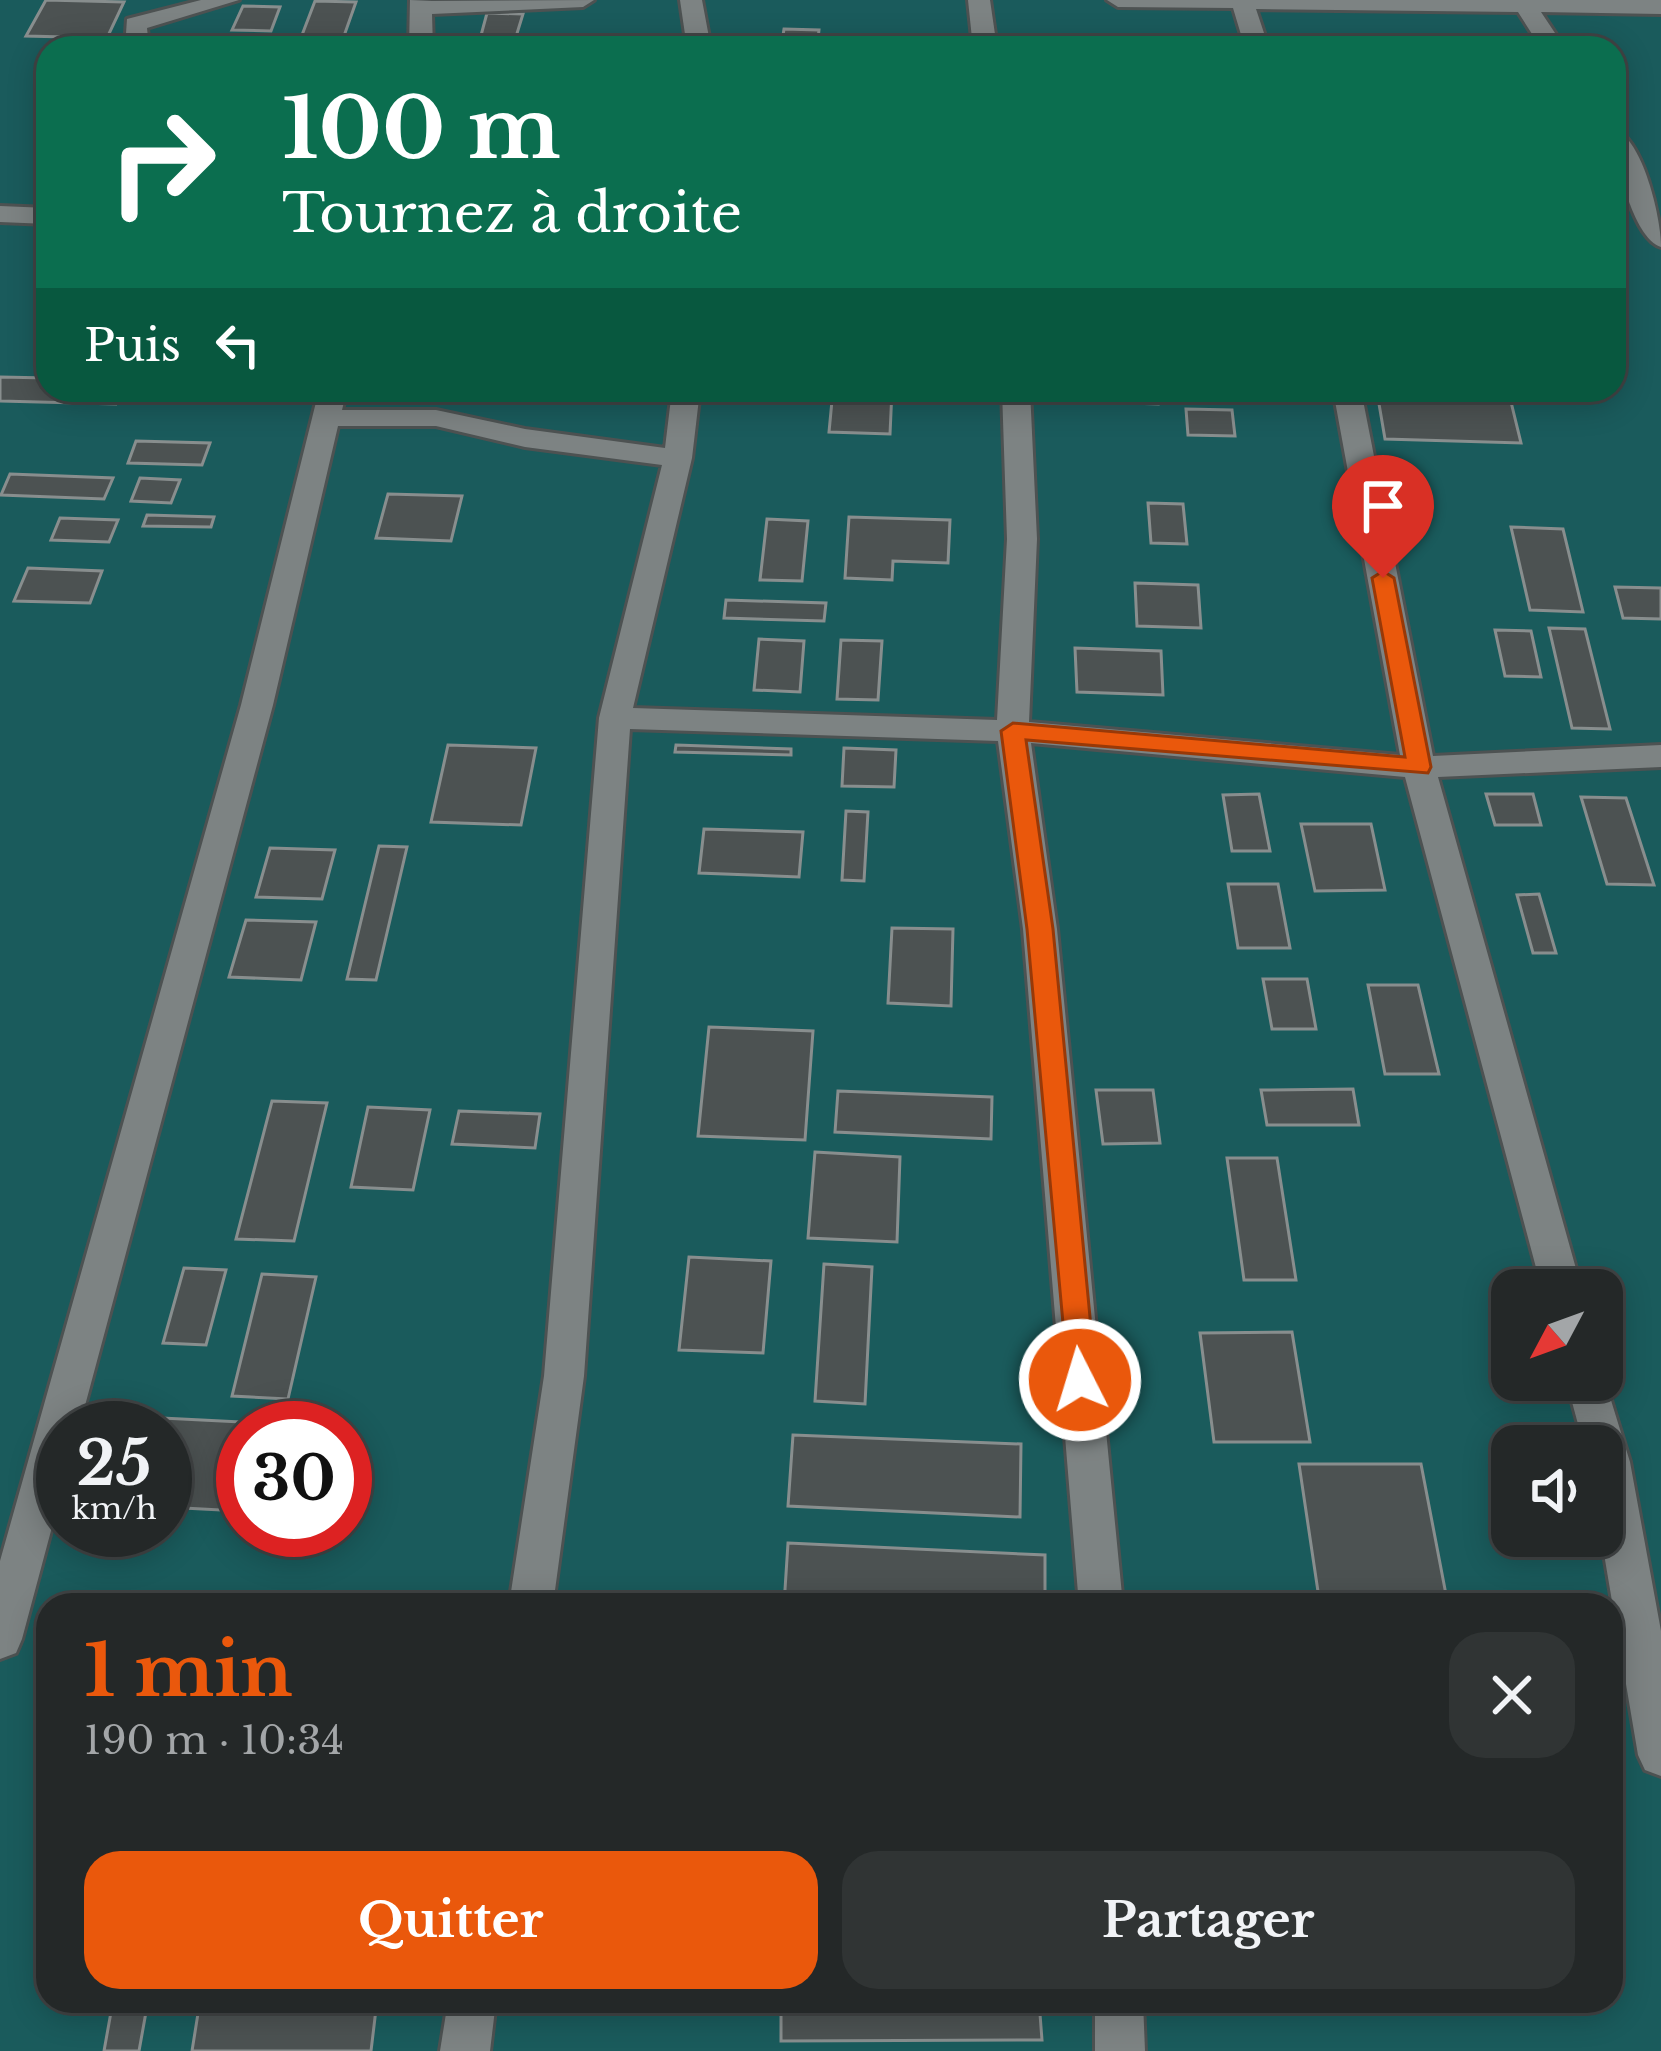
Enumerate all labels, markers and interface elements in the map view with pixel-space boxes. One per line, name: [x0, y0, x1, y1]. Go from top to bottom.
text: 100 m: [282, 77, 561, 181]
icon: right: [84, 84, 240, 240]
text: Tournez à droite: [282, 180, 742, 247]
icon: left: [205, 312, 271, 378]
text: Puis: [84, 317, 181, 373]
pin: [1332, 455, 1434, 578]
icon: arrive: [1350, 473, 1416, 539]
north arrow: [1491, 1269, 1623, 1401]
map controls: [1491, 1269, 1623, 1557]
position arrow: [1017, 1317, 1143, 1443]
speed limit sign: 30: [216, 1401, 372, 1557]
button: sound: [1491, 1425, 1623, 1557]
text: 25: [77, 1427, 151, 1501]
text: km/h: [71, 1490, 157, 1527]
text: 1 min: [84, 1626, 293, 1715]
button: close: [1449, 1632, 1575, 1758]
text: 190 m · 10:34: [84, 1716, 344, 1765]
button: Quitter: [84, 1851, 818, 1989]
button: Partager: [842, 1851, 1575, 1989]

